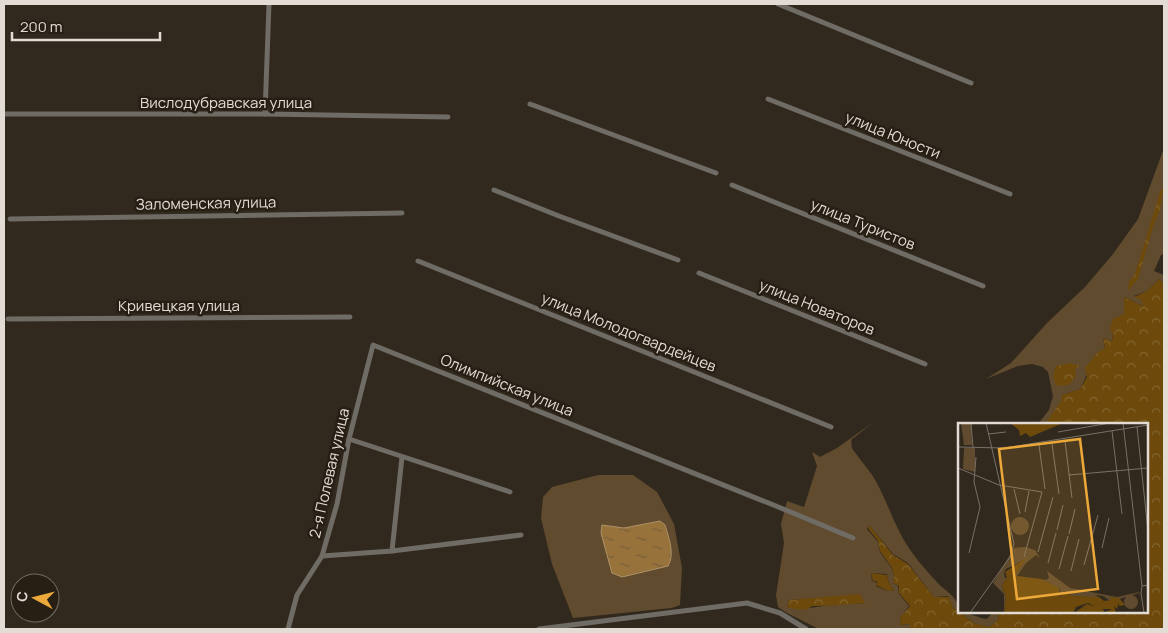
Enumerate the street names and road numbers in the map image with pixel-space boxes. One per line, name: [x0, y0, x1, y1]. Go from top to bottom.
street label: Вислодубравская улица: [140, 92, 312, 113]
street label: улица Юности: [842, 106, 944, 164]
street label: Заломенская улица: [136, 191, 276, 215]
street label: улица Туристов: [808, 193, 918, 255]
street label: улица Новаторов: [756, 274, 878, 340]
street label: улица Молодогвардейцев: [538, 287, 720, 377]
street label: Кривецкая улица: [118, 295, 240, 316]
street label: Олимпийская улица: [437, 349, 577, 421]
street label: 2-я Полевая улица: [304, 406, 354, 540]

